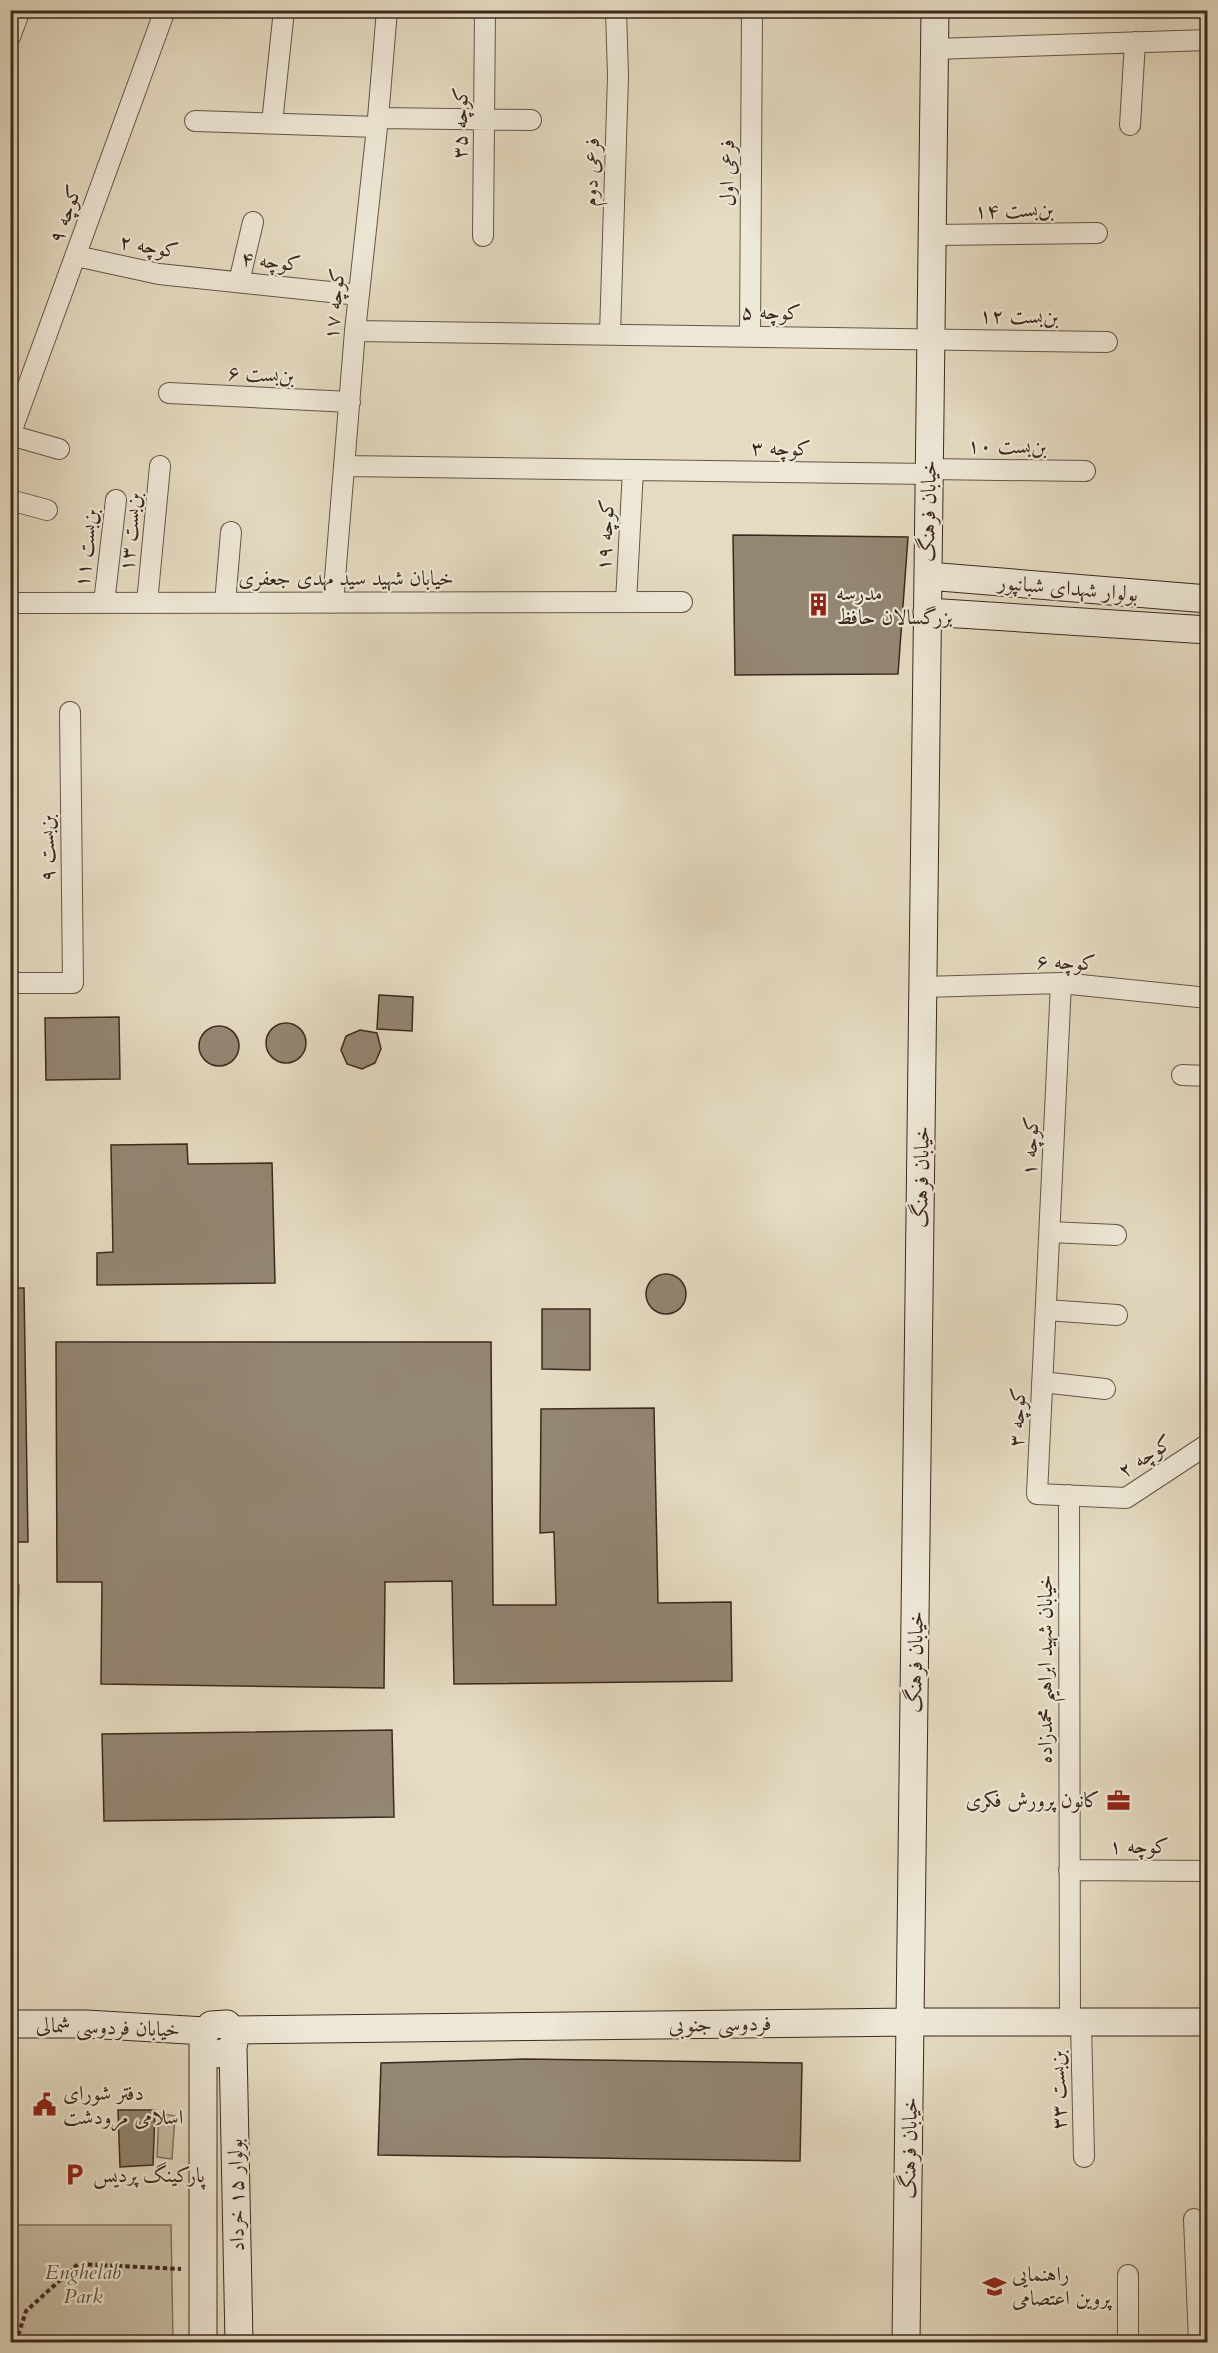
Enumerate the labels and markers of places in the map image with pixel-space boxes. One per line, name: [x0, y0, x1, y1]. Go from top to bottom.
place label: مدرسه بزرگسالان حافظ: [836, 579, 953, 632]
building icon: مدرسه بزرگسالان حافظ: [805, 592, 831, 618]
place label: کانون پرورش فکری: [966, 1786, 1100, 1815]
office icon: کانون پرورش فکری: [1105, 1787, 1131, 1813]
place label: دفتر شورای اسلامی مرودشت: [63, 2079, 183, 2132]
public building icon: دفتر شورای اسلامی مرودشت: [32, 2092, 58, 2118]
place label: پارکینگ پردیس: [93, 2161, 206, 2190]
parking icon: پارکینگ پردیس: [62, 2162, 88, 2188]
place label: راهنمایی پروین اعتصامی: [1012, 2260, 1113, 2313]
school or university icon: راهنمایی پروین اعتصامی: [981, 2273, 1007, 2299]

